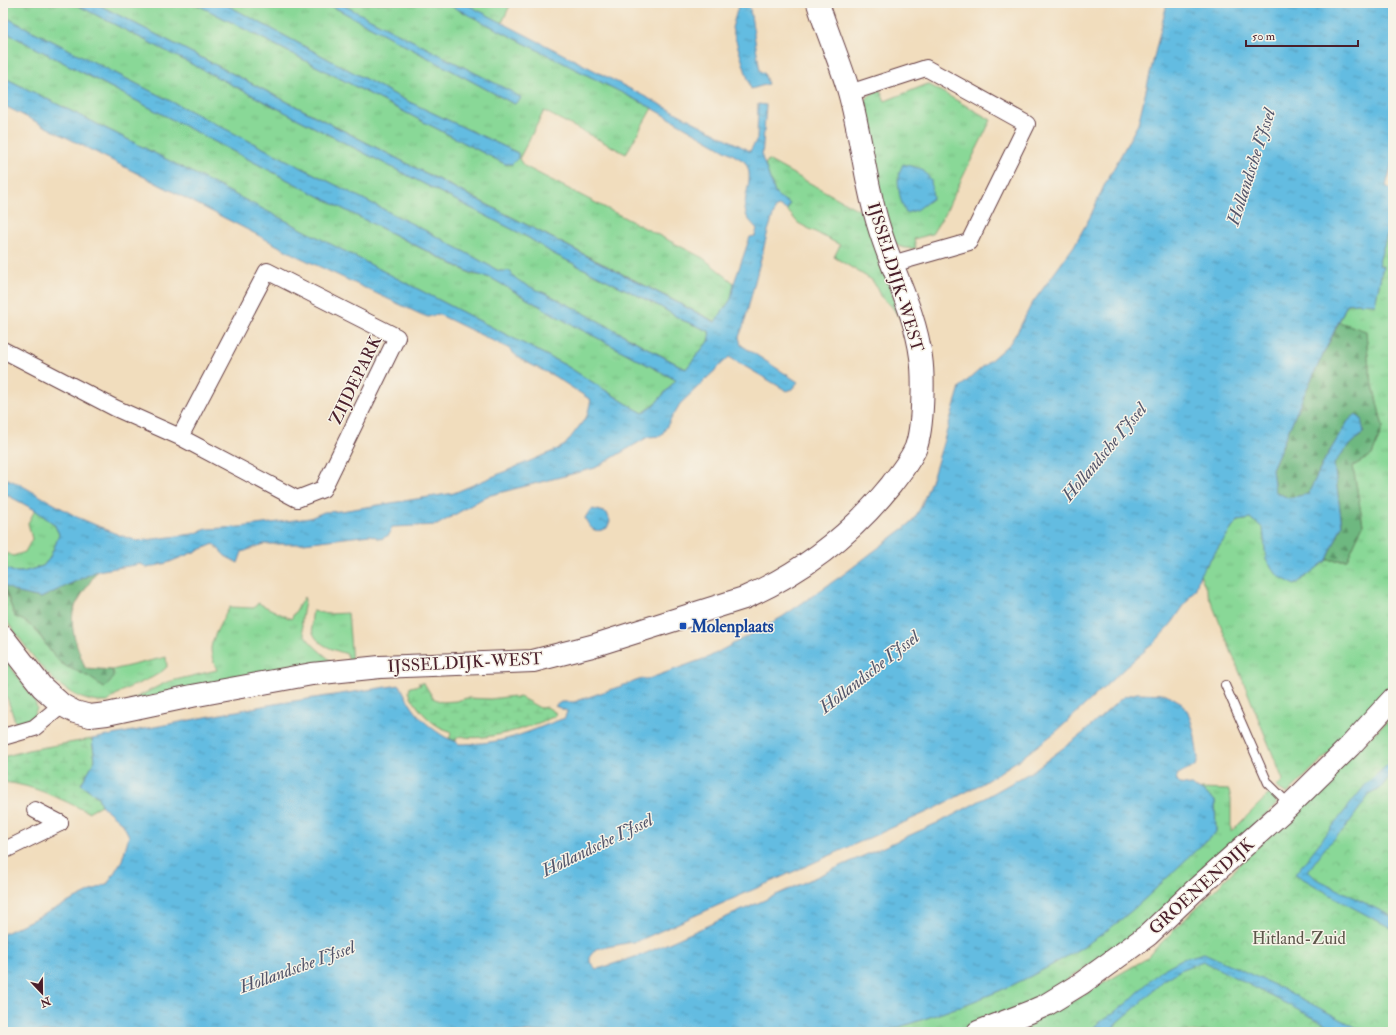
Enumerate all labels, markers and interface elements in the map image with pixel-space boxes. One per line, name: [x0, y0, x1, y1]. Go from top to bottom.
scale bar: [1246, 22, 1358, 48]
text: 50 m: [1252, 29, 1276, 44]
water label: Hollandsche IJssel: [1221, 104, 1282, 229]
street label: IJSSELDIJK-WEST: [862, 200, 928, 355]
street label: ZIJDEPARK: [325, 331, 387, 429]
water label: Hollandsche IJssel: [1056, 397, 1153, 507]
place label: Molenplaats: [690, 616, 774, 638]
marker: Molenplaats: [678, 621, 688, 631]
water label: Hollandsche IJssel: [814, 625, 926, 719]
street label: IJSSELDIJK-WEST: [387, 648, 544, 678]
water label: Hollandsche IJssel: [537, 808, 658, 883]
street label: GROENENDIJK: [1144, 833, 1260, 940]
park label: Hitland-Zuid: [1252, 928, 1347, 949]
water label: Hollandsche IJssel: [235, 935, 360, 999]
north arrow: [22, 973, 62, 1013]
text: N: [37, 994, 53, 1010]

